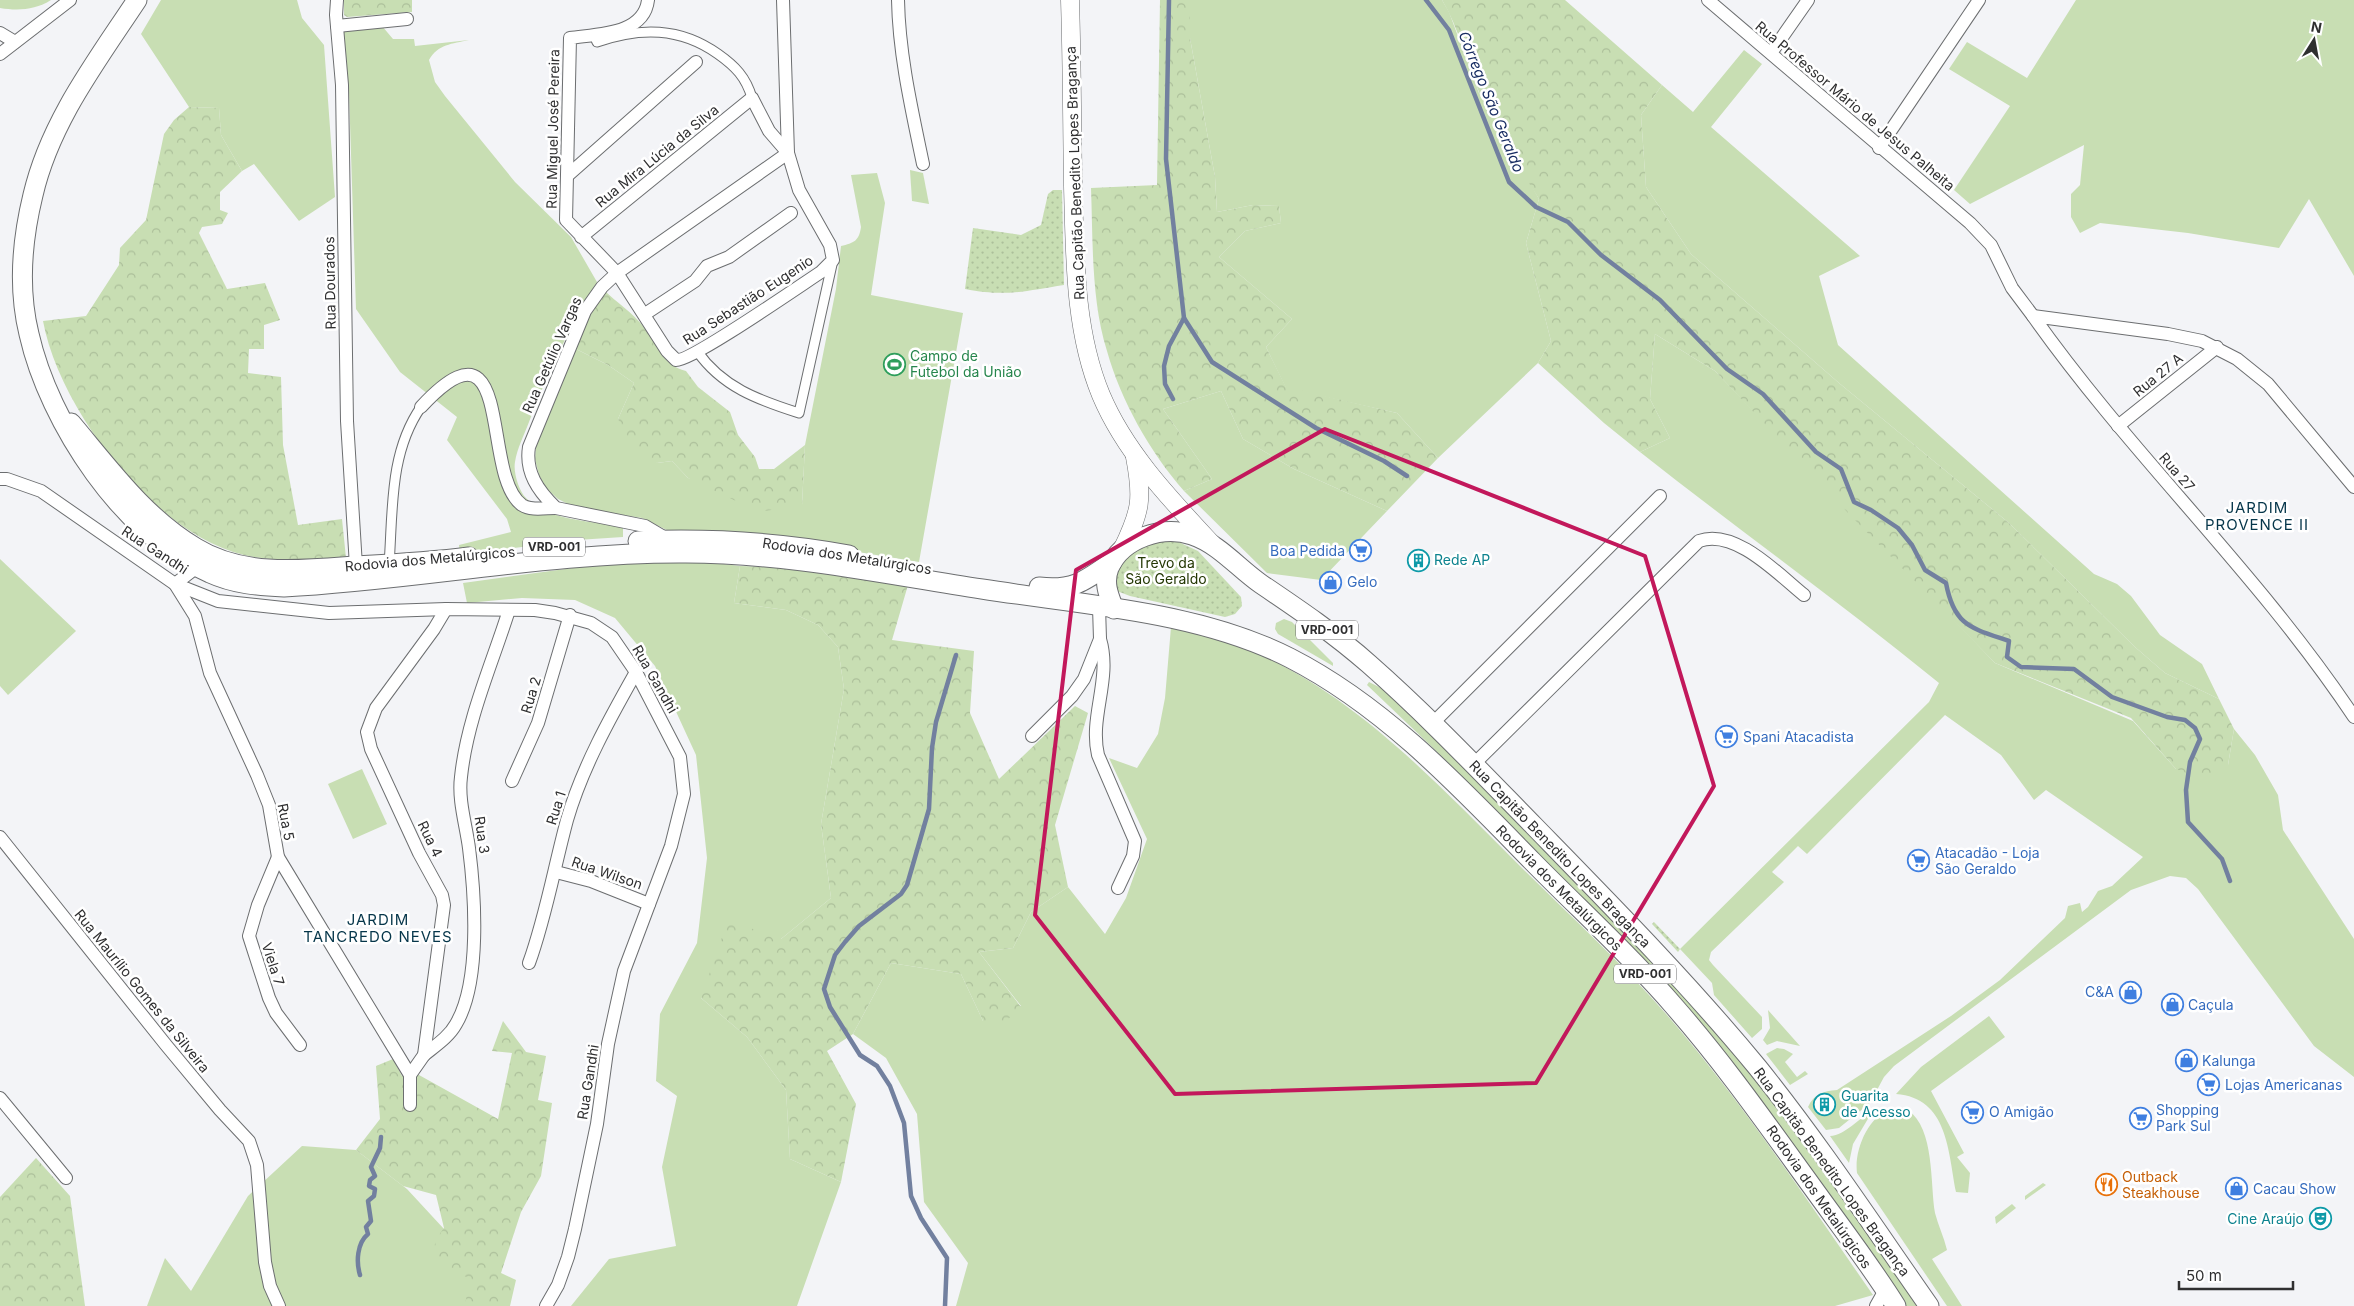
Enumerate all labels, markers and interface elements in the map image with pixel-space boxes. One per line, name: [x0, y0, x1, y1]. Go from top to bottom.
north arrow: [2289, 15, 2339, 65]
street label: Rua Professor Mário de Jesus Palheita: [1752, 17, 1958, 194]
text: N: [2310, 17, 2323, 36]
water label: Córrego São Geraldo: [1454, 28, 1528, 175]
street label: Rua Capitão Benedito Lopes Bragança: [1062, 46, 1087, 300]
street label: Rua Miguel José Pereira: [543, 49, 562, 209]
street label: Rua Mira Lúcia da Silva: [592, 101, 722, 211]
street label: Rua Dourados: [320, 236, 339, 330]
street label: Rua Sebastião Eugenio: [679, 251, 816, 348]
street label: Rua Getúlio Vargas: [518, 294, 585, 416]
place label: Campo de Futebol da União: [910, 347, 1022, 380]
street label: Rua 27 A: [2129, 349, 2186, 400]
sports icon: Campo de Futebol da União: [882, 352, 906, 376]
street label: Rua 27: [2156, 449, 2199, 494]
district label: JARDIM PROVENCE II: [2205, 498, 2309, 534]
street label: Rua Gandhi: [119, 522, 192, 577]
street label: Rodovia dos Metalúrgicos: [761, 534, 933, 577]
road number: VRD-001: [523, 538, 585, 556]
supermarket icon: Boa Pedida: [1349, 539, 1373, 563]
place label: Boa Pedida: [1270, 542, 1345, 559]
street label: Rodovia dos Metalúrgicos: [344, 543, 516, 574]
building icon: Rede AP: [1406, 548, 1430, 572]
place label: Rede AP: [1434, 551, 1490, 568]
park label: Trevo da São Geraldo: [1125, 554, 1207, 587]
shop icon: Gelo: [1319, 570, 1343, 594]
place label: Gelo: [1347, 573, 1377, 590]
road number: VRD-001: [1296, 620, 1358, 640]
street label: Rua Gandhi: [629, 642, 682, 716]
street label: Rua 2: [517, 674, 544, 715]
supermarket icon: Spani Atacadista: [1715, 725, 1739, 749]
place label: Spani Atacadista: [1743, 728, 1854, 745]
street label: Rua Capitão Benedito Lopes Bragança: [1466, 756, 1655, 951]
street label: Rua 1: [542, 789, 569, 827]
street label: Rua 5: [275, 802, 298, 842]
street label: Rua 3: [471, 815, 494, 855]
street label: Rua 4: [414, 818, 446, 860]
street label: Rodovia dos Metalúrgicos: [1493, 821, 1626, 954]
place label: Atacadão - Loja São Geraldo: [1935, 844, 2040, 877]
supermarket icon: Atacadão - Loja São Geraldo: [1907, 849, 1931, 873]
street label: Rua Wilson: [570, 852, 645, 893]
street label: Rua Maurílio Gomes da Silveira: [71, 906, 213, 1076]
district label: JARDIM TANCREDO NEVES: [303, 910, 453, 946]
street label: Viela 7: [259, 940, 288, 988]
road number: VRD-001: [1614, 964, 1676, 984]
shop icon: C&A: [2118, 980, 2142, 1004]
place label: C&A: [2085, 983, 2114, 1000]
shop icon: Caçula: [2160, 993, 2184, 1017]
place label: Caçula: [2188, 996, 2234, 1013]
street label: Rua Gandhi: [573, 1043, 602, 1121]
shop icon: Kalunga: [2174, 1049, 2198, 1073]
place label: Kalunga: [2202, 1052, 2256, 1069]
street label: Rua Capitão Benedito Lopes Bragança: [1751, 1064, 1914, 1279]
supermarket icon: Lojas Americanas: [2197, 1073, 2221, 1097]
place label: Lojas Americanas: [2225, 1076, 2342, 1093]
place label: Guarita de Acesso: [1841, 1087, 1911, 1120]
building icon: Guarita de Acesso: [1813, 1092, 1837, 1116]
supermarket icon: O Amigão: [1961, 1100, 1985, 1124]
place label: Shopping Park Sul: [2156, 1101, 2219, 1134]
place label: O Amigão: [1989, 1103, 2054, 1120]
supermarket icon: Shopping Park Sul: [2128, 1106, 2152, 1130]
street label: Rodovia dos Metalúrgicos: [1763, 1122, 1875, 1272]
place label: Outback Steakhouse: [2122, 1168, 2200, 1201]
restaurant icon: Outback Steakhouse: [2094, 1173, 2118, 1197]
shop icon: Cacau Show: [2225, 1177, 2249, 1201]
place label: Cacau Show: [2253, 1180, 2336, 1197]
theatre icon: Cine Araújo: [2308, 1207, 2332, 1231]
place label: Cine Araújo: [2227, 1210, 2304, 1227]
scale bar: [2179, 1258, 2293, 1290]
text: 50 m: [2186, 1266, 2222, 1285]

